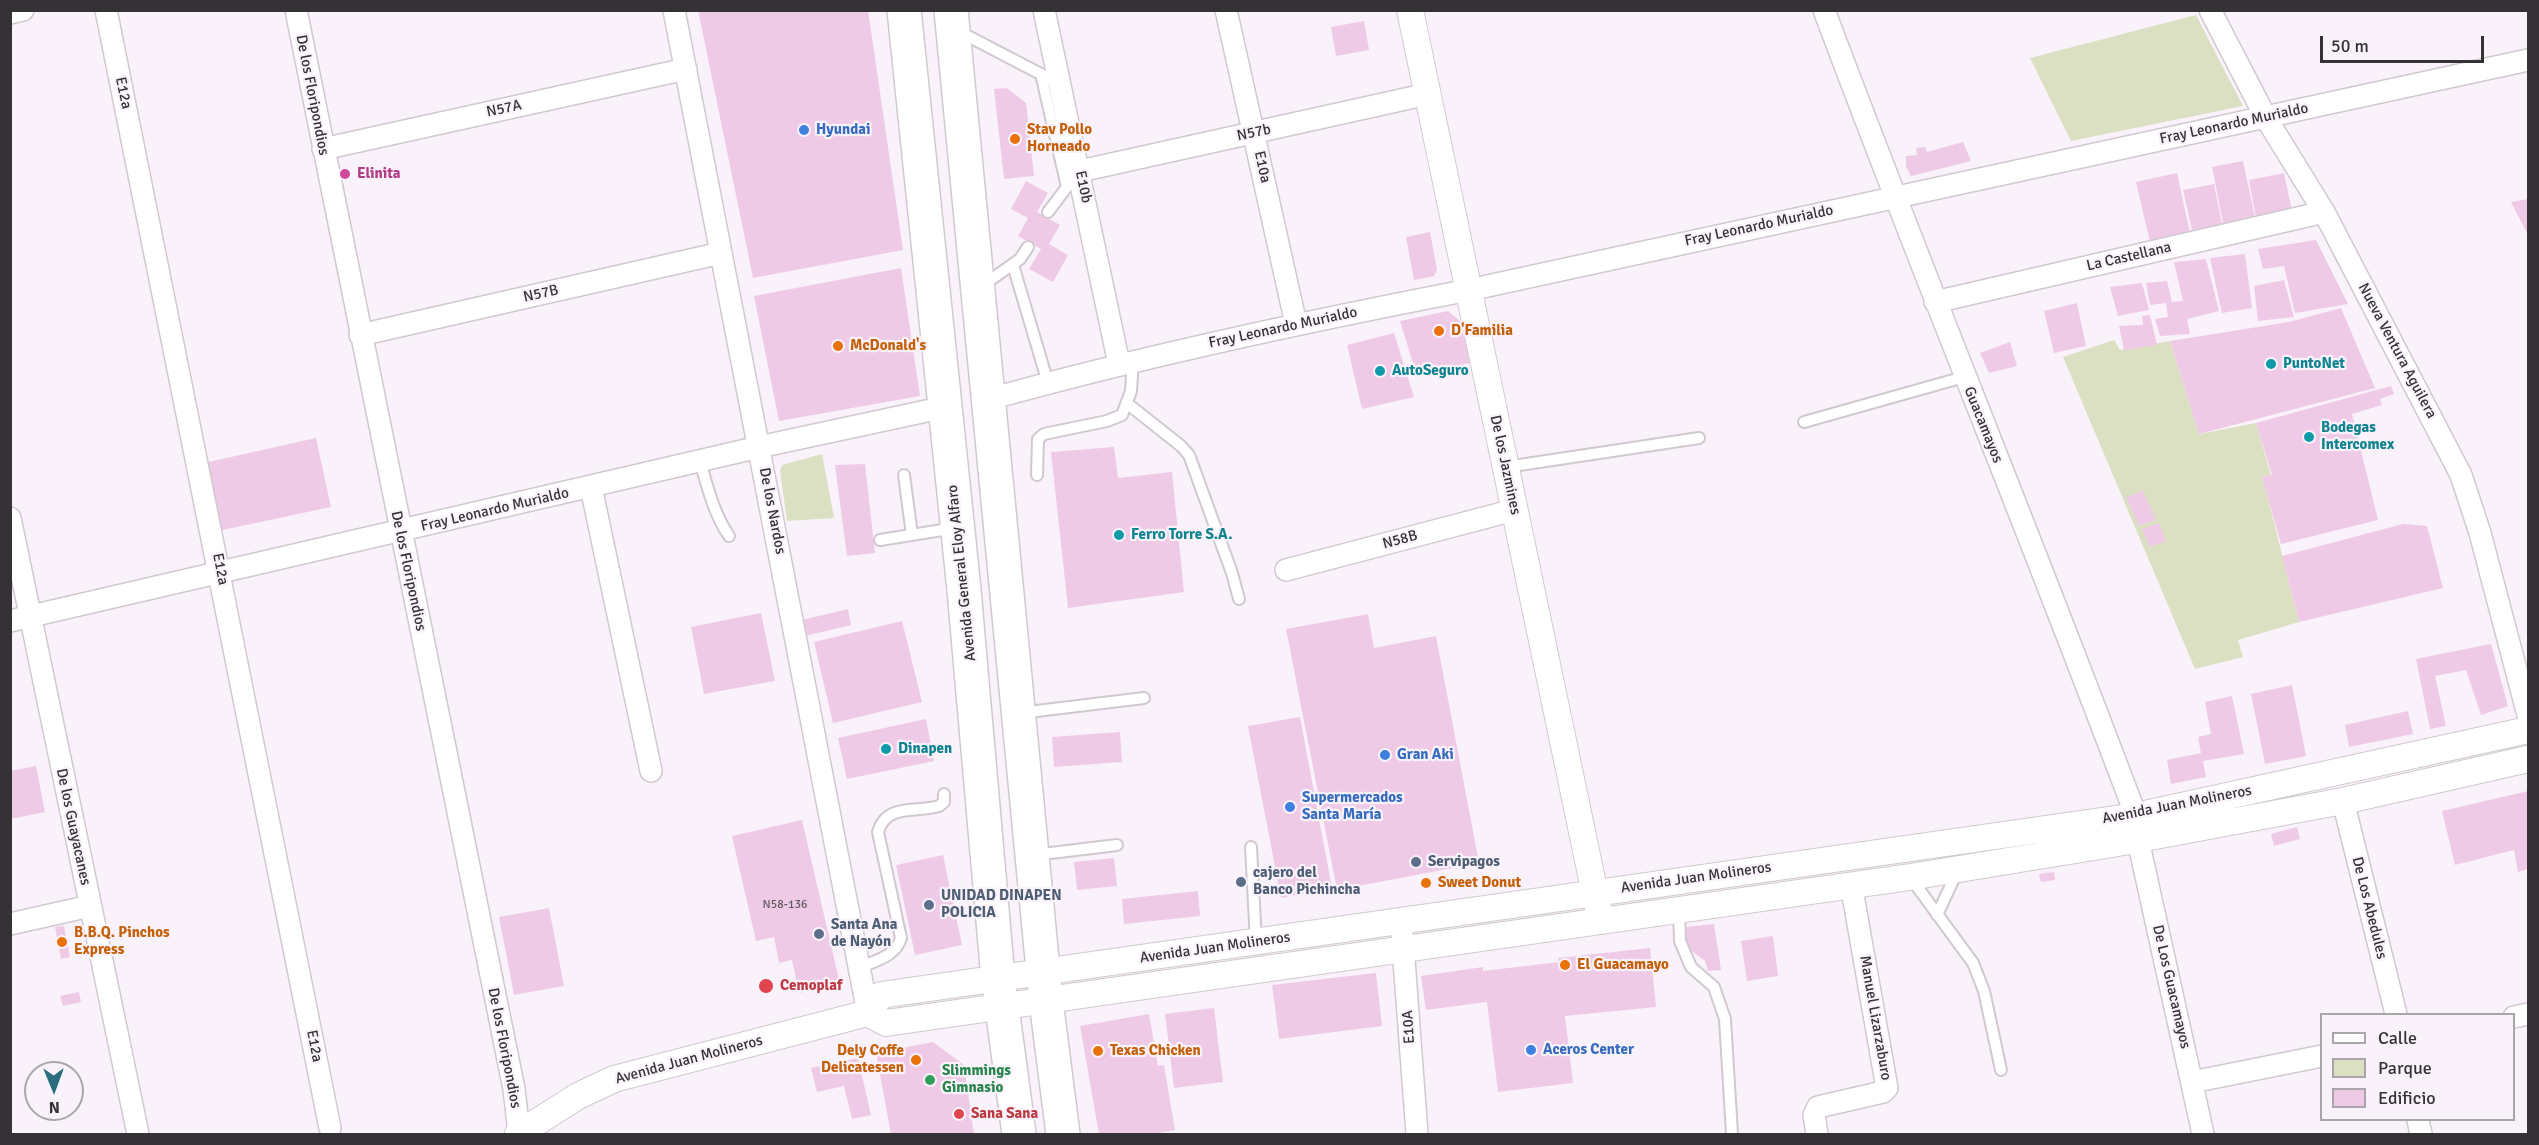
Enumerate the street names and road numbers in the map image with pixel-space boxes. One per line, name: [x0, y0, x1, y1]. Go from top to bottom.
street label: De los Floripondios: [291, 33, 333, 157]
street label: E12a: [111, 75, 135, 111]
street label: N57A: [485, 96, 523, 122]
street label: Fray Leonardo Murialdo: [2158, 99, 2310, 149]
street label: N57b: [1235, 121, 1273, 145]
street label: E10a: [1250, 149, 1274, 185]
street label: E10b: [1071, 169, 1095, 205]
street label: Fray Leonardo Murialdo: [1683, 201, 1835, 251]
street label: La Castellana: [2085, 239, 2173, 275]
street label: Nueva Ventura Aguilera: [2354, 280, 2440, 422]
street label: N57B: [522, 281, 560, 307]
street label: Fray Leonardo Murialdo: [1207, 303, 1359, 353]
street label: Guacamayos: [1960, 384, 2006, 466]
street label: De los Jazmines: [1486, 414, 1524, 516]
street label: De los Nardos: [755, 466, 789, 556]
street label: Fray Leonardo Murialdo: [419, 484, 571, 536]
street label: Avenida General Eloy Alfaro: [944, 484, 980, 662]
street label: De los Floripondios: [386, 509, 430, 633]
street label: N58B: [1381, 527, 1419, 553]
street label: E12a: [208, 551, 232, 587]
street label: De los Guayacanes: [52, 767, 94, 887]
street label: Avenida Juan Molineros: [2101, 782, 2253, 828]
street label: De Los Abedules: [2348, 855, 2390, 961]
street label: Avenida Juan Molineros: [1620, 859, 1772, 897]
street label: De Los Guacamayos: [2148, 923, 2194, 1051]
street label: Avenida Juan Molineros: [1139, 929, 1291, 967]
street label: Manuel Lizarzaburo: [1855, 954, 1895, 1082]
street label: De los Floripondios: [483, 986, 525, 1110]
street label: E10A: [1399, 1009, 1419, 1045]
street label: E12a: [302, 1028, 326, 1064]
street label: Avenida Juan Molineros: [613, 1032, 765, 1088]

